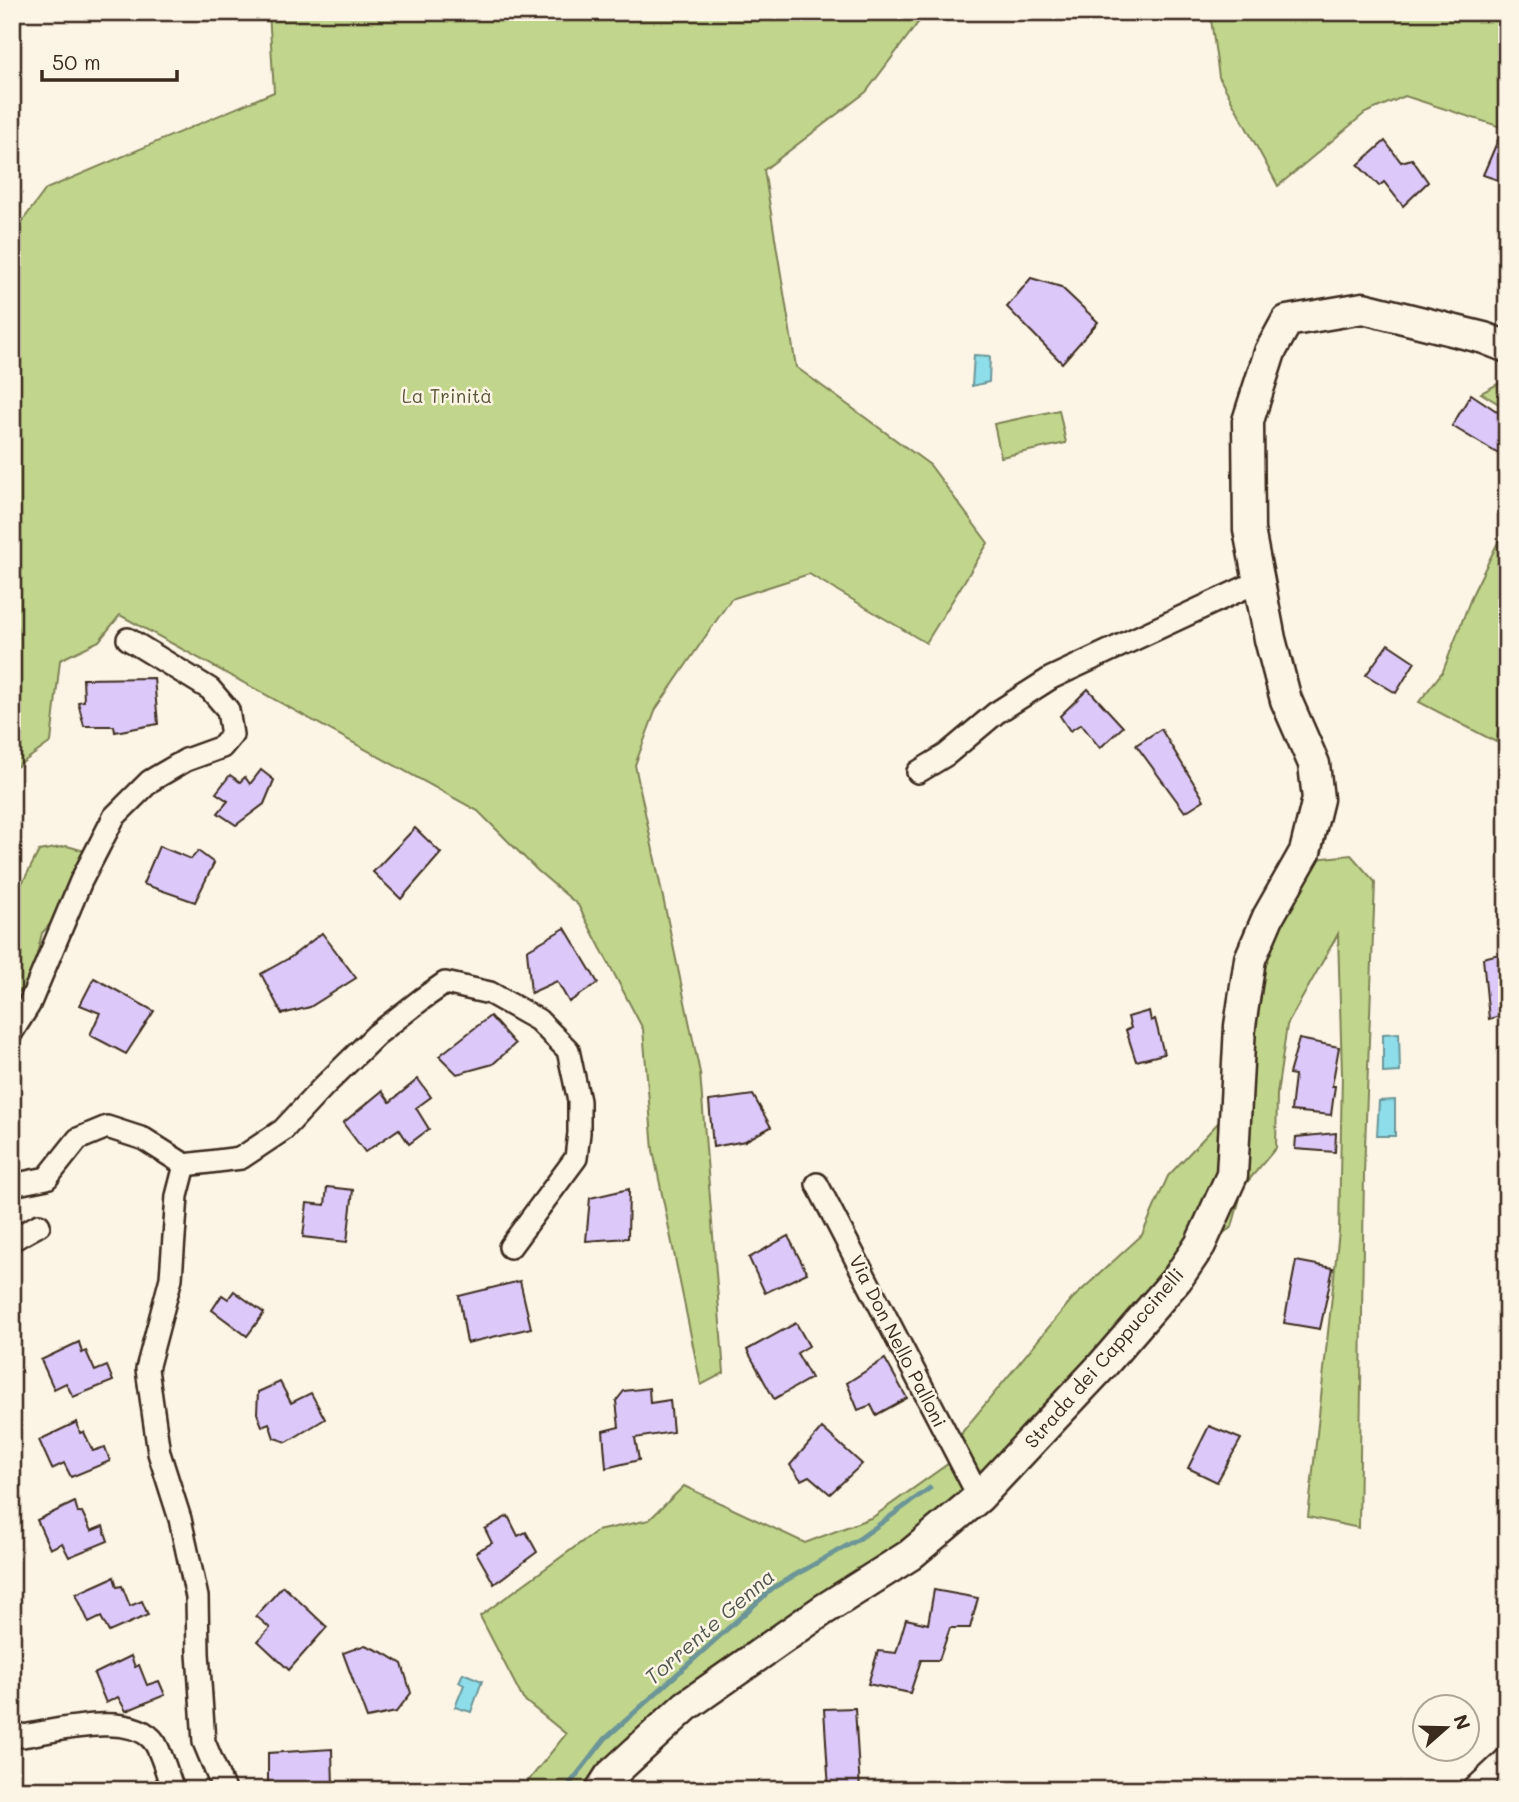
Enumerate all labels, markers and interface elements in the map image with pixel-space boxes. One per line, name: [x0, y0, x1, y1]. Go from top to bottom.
scale bar: [42, 38, 177, 82]
text: 50 m: [52, 48, 101, 75]
park label: La Trinità: [402, 383, 492, 408]
street label: Via Don Nello Palloni: [844, 1250, 953, 1431]
street label: Strada dei Cappuccinelli: [1018, 1262, 1189, 1453]
water label: Torrente Genna: [638, 1562, 780, 1690]
north arrow: [1410, 1694, 1480, 1764]
text: N: [1448, 1711, 1477, 1733]

